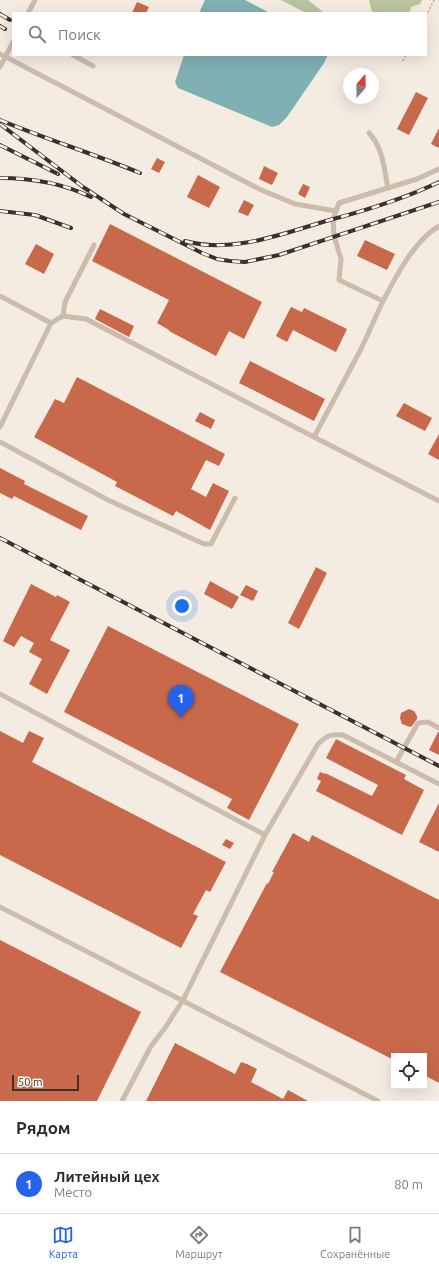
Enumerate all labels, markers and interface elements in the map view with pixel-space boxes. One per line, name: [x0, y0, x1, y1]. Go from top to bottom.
search box: [12, 12, 427, 56]
icon: search: [26, 23, 48, 45]
text: Поиск: [58, 26, 101, 43]
north arrow: [343, 68, 379, 104]
your location: [172, 596, 192, 616]
pin: 1: [168, 685, 194, 718]
map controls: [391, 1053, 427, 1089]
button: locate: [391, 1053, 427, 1089]
scale bar: [12, 1073, 79, 1092]
text: 50 m: [18, 1076, 42, 1088]
text: Рядом: [16, 1118, 71, 1137]
text: Литейный цех: [54, 1168, 160, 1185]
text: 1: [25, 1177, 33, 1191]
text: 80 m: [394, 1177, 423, 1191]
text: Место: [54, 1185, 92, 1199]
tab: Карта: [49, 1224, 78, 1260]
tab: Маршрут: [175, 1224, 223, 1260]
tab: Сохранённые: [320, 1224, 390, 1260]

